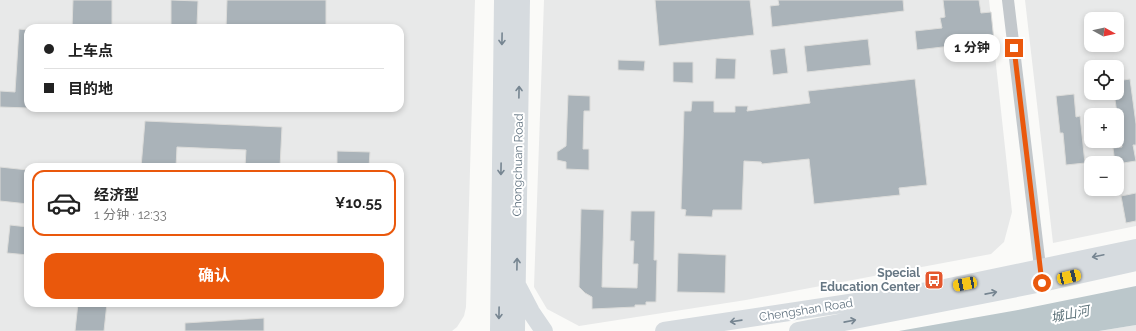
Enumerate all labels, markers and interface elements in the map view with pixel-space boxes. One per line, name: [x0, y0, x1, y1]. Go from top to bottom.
north arrow: [1084, 12, 1124, 52]
map controls: [1084, 12, 1124, 196]
one-way arrow: [498, 32, 506, 45]
callout: 1 分钟: [944, 34, 1000, 62]
route end: [1005, 39, 1023, 57]
text: 1 分钟: [954, 40, 990, 55]
text: 上车点: [68, 42, 113, 60]
button: locate: [1084, 60, 1124, 100]
text: 目的地: [68, 80, 113, 98]
one-way arrow: [516, 86, 523, 99]
button: +: [1084, 108, 1124, 148]
street label: Chongchuan Road: [510, 113, 526, 217]
button: −: [1084, 156, 1124, 196]
one-way arrow: [497, 162, 504, 175]
icon: car: [46, 185, 82, 221]
text: 经济型: [94, 186, 139, 204]
text: ¥10.55: [335, 194, 382, 212]
text: 1 分钟 · 12:33: [94, 207, 167, 222]
button: 确认: [44, 253, 384, 299]
one-way arrow: [1092, 253, 1105, 261]
one-way arrow: [513, 258, 520, 271]
place label: Special Education Center: [820, 266, 920, 294]
car: [1056, 268, 1082, 286]
bus stop icon: Special Education Center: [923, 269, 945, 291]
route start: [1033, 274, 1051, 292]
car: [952, 276, 978, 292]
one-way arrow: [985, 289, 998, 297]
street label: Chengshan Road: [758, 296, 854, 324]
water label: 城山河: [1049, 302, 1094, 325]
one-way arrow: [495, 306, 503, 319]
one-way arrow: [843, 316, 856, 324]
one-way arrow: [730, 317, 743, 325]

